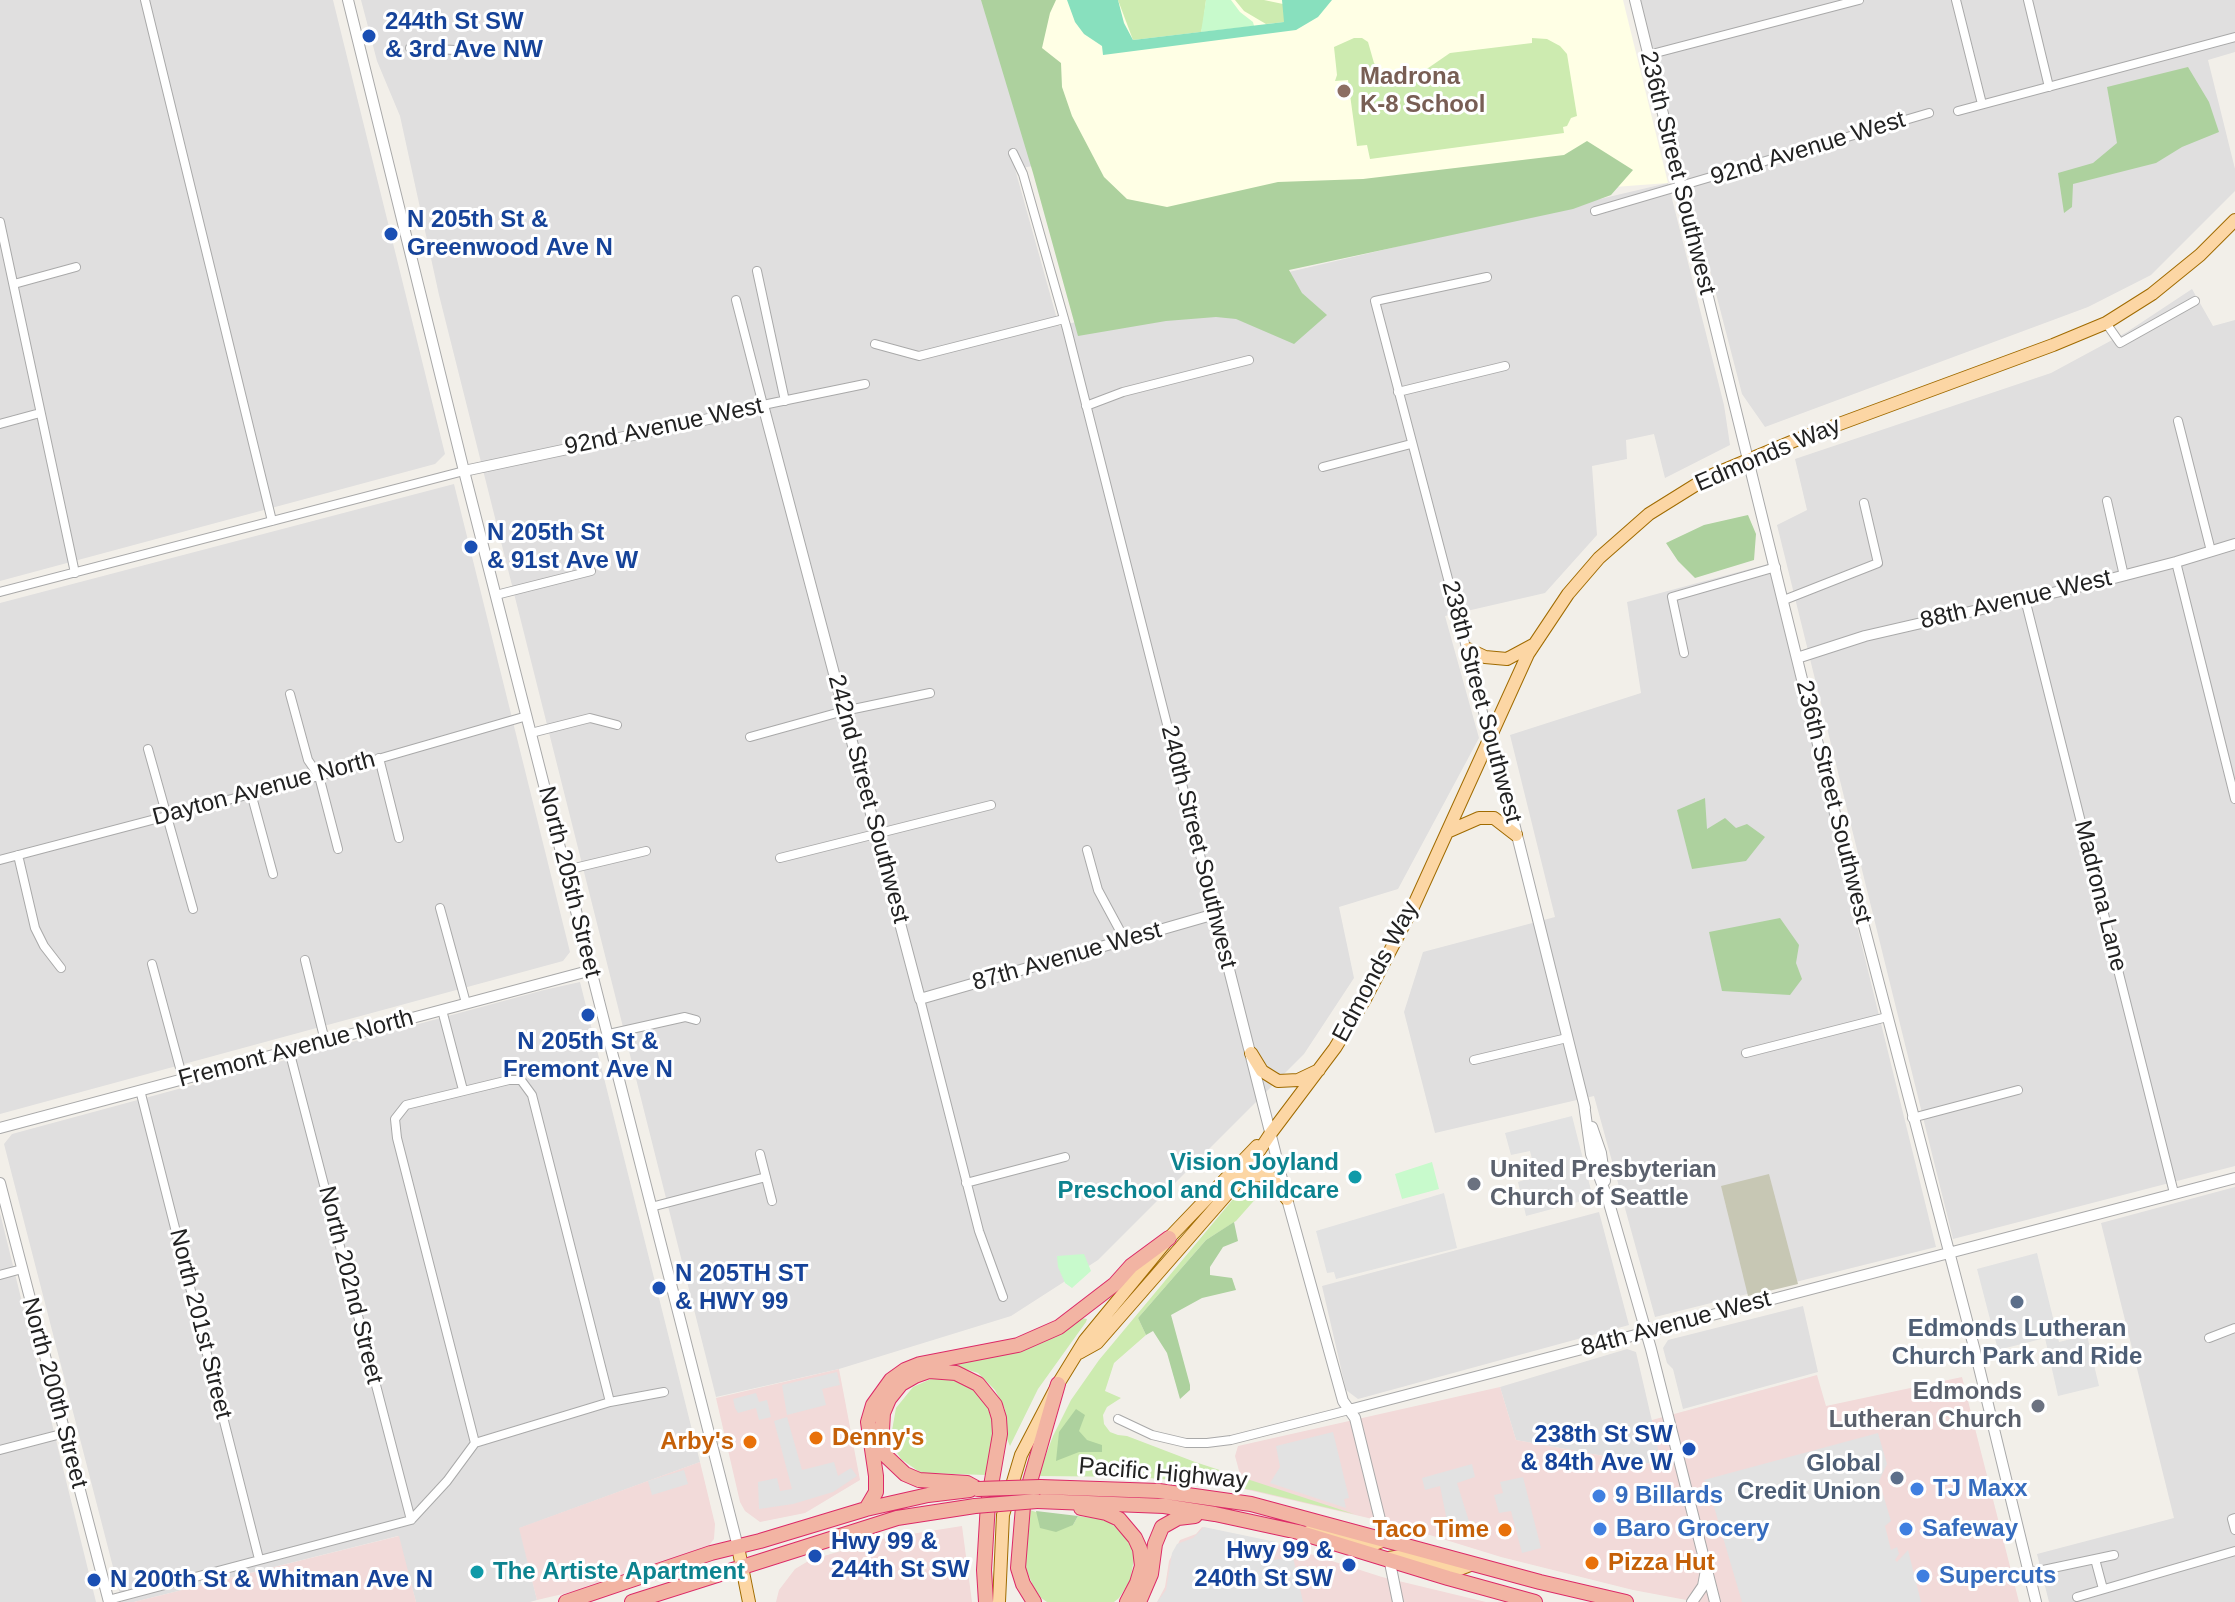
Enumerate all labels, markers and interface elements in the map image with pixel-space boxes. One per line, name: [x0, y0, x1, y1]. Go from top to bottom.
place label: 244th St SW & 3rd Ave NW: [385, 8, 543, 64]
marker: 244th St SW & 3rd Ave NW: [360, 27, 378, 45]
street label: 236th Street Southwest: [1633, 48, 1721, 298]
place label: Madrona K-8 School: [1360, 63, 1485, 119]
marker: Madrona K-8 School: [1335, 82, 1353, 100]
street label: 92nd Avenue West: [1707, 106, 1909, 192]
place label: N 205th St & Greenwood Ave N: [407, 206, 613, 262]
marker: N 205th St & Greenwood Ave N: [382, 225, 400, 243]
street label: 92nd Avenue West: [562, 392, 766, 462]
street label: Edmonds Way: [1691, 411, 1845, 499]
place label: N 205th St & 91st Ave W: [487, 519, 638, 575]
marker: N 205th St & 91st Ave W: [462, 538, 480, 556]
street label: 88th Avenue West: [1918, 564, 2114, 636]
street label: 238th Street Southwest: [1435, 578, 1527, 826]
street label: 242nd Street Southwest: [821, 672, 915, 926]
street label: 236th Street Southwest: [1789, 677, 1877, 927]
street label: 240th Street Southwest: [1154, 722, 1242, 972]
street label: Dayton Avenue North: [150, 745, 378, 833]
street label: North 205th Street: [531, 783, 607, 981]
street label: Madrona Lane: [2067, 817, 2133, 975]
street label: Edmonds Way: [1327, 897, 1425, 1047]
street label: 87th Avenue West: [969, 916, 1165, 998]
street label: Fremont Avenue North: [175, 1004, 417, 1094]
marker: N 205th St & Fremont Ave N: [579, 1006, 597, 1024]
place label: N 205th St & Fremont Ave N: [503, 1028, 673, 1084]
place label: Vision Joyland Preschool and Childcare: [1058, 1149, 1339, 1205]
place label: United Presbyterian Church of Seattle: [1490, 1156, 1717, 1212]
marker: Vision Joyland Preschool and Childcare: [1346, 1168, 1364, 1186]
marker: United Presbyterian Church of Seattle: [1465, 1175, 1483, 1193]
street label: North 202nd Street: [311, 1183, 389, 1387]
street label: North 201st Street: [162, 1226, 238, 1422]
place label: N 205TH ST & HWY 99: [675, 1260, 808, 1316]
marker: N 205TH ST & HWY 99: [650, 1279, 668, 1297]
street label: 84th Avenue West: [1578, 1285, 1774, 1363]
marker: Edmonds Lutheran Church Park and Ride: [2008, 1293, 2026, 1311]
street label: North 200th Street: [15, 1295, 93, 1491]
place label: Edmonds Lutheran Church Park and Ride: [1892, 1315, 2142, 1371]
place label: Edmonds Lutheran Church: [1829, 1378, 2022, 1434]
marker: Edmonds Lutheran Church: [2029, 1397, 2047, 1415]
place label: 238th St SW & 84th Ave W: [1521, 1421, 1673, 1477]
place label: Denny's: [832, 1424, 924, 1452]
place label: Arby's: [660, 1428, 734, 1456]
marker: Denny's: [807, 1429, 825, 1447]
marker: Arby's: [741, 1433, 759, 1451]
marker: 238th St SW & 84th Ave W: [1680, 1440, 1698, 1458]
place label: Global Credit Union: [1737, 1450, 1881, 1506]
street label: Pacific Highway: [1077, 1452, 1249, 1496]
marker: Global Credit Union: [1888, 1469, 1906, 1487]
place label: TJ Maxx: [1933, 1475, 2028, 1503]
marker: TJ Maxx: [1908, 1480, 1926, 1498]
place label: 9 Billards: [1615, 1482, 1723, 1510]
marker: 9 Billards: [1590, 1487, 1608, 1505]
place label: Baro Grocery: [1616, 1515, 1769, 1543]
place label: Safeway: [1922, 1515, 2018, 1543]
place label: Taco Time: [1373, 1516, 1489, 1544]
marker: Baro Grocery: [1591, 1520, 1609, 1538]
marker: Safeway: [1897, 1520, 1915, 1538]
marker: Taco Time: [1496, 1521, 1514, 1539]
place label: Hwy 99 & 244th St SW: [831, 1528, 970, 1584]
place label: Hwy 99 & 240th St SW: [1194, 1537, 1333, 1593]
marker: Hwy 99 & 244th St SW: [806, 1547, 824, 1565]
place label: Pizza Hut: [1608, 1549, 1715, 1577]
marker: Pizza Hut: [1583, 1554, 1601, 1572]
marker: Hwy 99 & 240th St SW: [1340, 1556, 1358, 1574]
place label: The Artiste Apartment: [493, 1558, 745, 1586]
place label: Supercuts: [1939, 1562, 2056, 1590]
marker: The Artiste Apartment: [468, 1563, 486, 1581]
place label: N 200th St & Whitman Ave N: [110, 1566, 433, 1594]
marker: Supercuts: [1914, 1567, 1932, 1585]
marker: N 200th St & Whitman Ave N: [85, 1571, 103, 1589]

